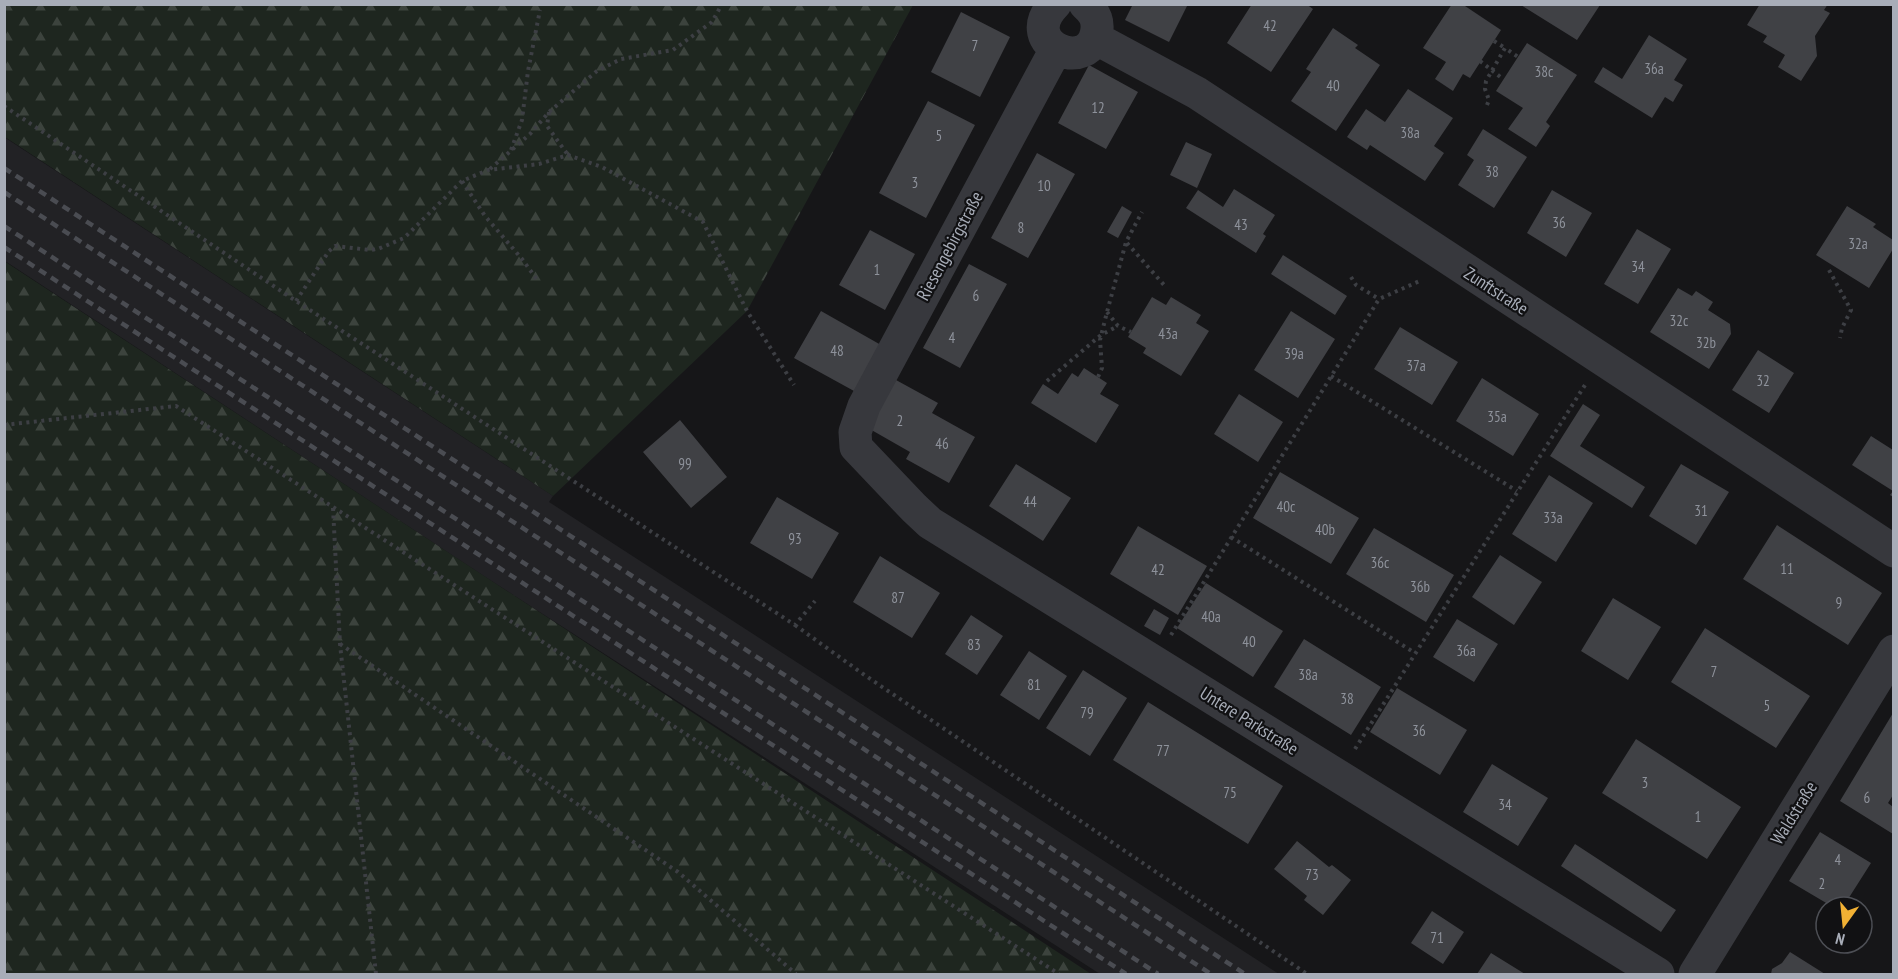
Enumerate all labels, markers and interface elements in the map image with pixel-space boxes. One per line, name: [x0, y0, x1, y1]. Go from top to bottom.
house number: 42: [1263, 16, 1277, 35]
house number: 7: [972, 36, 978, 55]
house number: 36a: [1644, 59, 1664, 78]
house number: 38c: [1535, 62, 1554, 81]
house number: 40: [1326, 76, 1340, 95]
house number: 12: [1091, 98, 1105, 117]
house number: 38a: [1400, 123, 1420, 142]
house number: 5: [936, 126, 942, 145]
house number: 38: [1485, 162, 1499, 181]
house number: 3: [912, 173, 918, 192]
house number: 10: [1037, 176, 1051, 195]
street label: Riesengebirgstraße: [911, 187, 988, 304]
house number: 36: [1552, 213, 1566, 232]
house number: 43: [1234, 215, 1248, 234]
house number: 8: [1018, 218, 1024, 237]
house number: 32a: [1848, 234, 1868, 253]
house number: 34: [1631, 257, 1645, 276]
house number: 1: [874, 260, 880, 279]
street label: Zunftstraße: [1460, 261, 1533, 320]
house number: 6: [973, 286, 980, 305]
house number: 32c: [1670, 311, 1689, 330]
house number: 43a: [1158, 324, 1178, 343]
house number: 4: [949, 328, 956, 347]
house number: 32b: [1696, 333, 1716, 352]
house number: 48: [830, 341, 844, 360]
house number: 39a: [1284, 344, 1304, 363]
house number: 37a: [1406, 356, 1426, 375]
house number: 32: [1756, 371, 1770, 390]
house number: 35a: [1487, 407, 1507, 426]
house number: 2: [897, 411, 903, 430]
house number: 46: [935, 434, 949, 453]
house number: 99: [678, 454, 692, 473]
house number: 44: [1023, 492, 1037, 511]
house number: 40c: [1277, 497, 1296, 516]
house number: 31: [1694, 501, 1708, 520]
house number: 33a: [1543, 508, 1563, 527]
house number: 40b: [1315, 520, 1335, 539]
house number: 93: [788, 529, 802, 548]
house number: 36c: [1371, 553, 1390, 572]
house number: 11: [1780, 559, 1794, 578]
house number: 42: [1151, 560, 1165, 579]
house number: 36b: [1410, 577, 1430, 596]
house number: 87: [891, 588, 905, 607]
house number: 9: [1836, 593, 1842, 612]
house number: 40a: [1201, 607, 1221, 626]
house number: 40: [1242, 632, 1256, 651]
house number: 83: [967, 635, 981, 654]
house number: 36a: [1456, 641, 1476, 660]
house number: 7: [1711, 662, 1717, 681]
house number: 38a: [1298, 665, 1318, 684]
house number: 81: [1027, 675, 1041, 694]
street label: Untere Parkstraße: [1196, 681, 1303, 760]
house number: 38: [1340, 689, 1354, 708]
house number: 5: [1764, 696, 1770, 715]
house number: 79: [1080, 703, 1094, 722]
house number: 36: [1412, 721, 1426, 740]
house number: 77: [1156, 741, 1170, 760]
house number: 3: [1642, 773, 1648, 792]
street label: Waldstraße: [1765, 777, 1822, 849]
house number: 75: [1223, 783, 1237, 802]
house number: 6: [1864, 788, 1871, 807]
house number: 34: [1498, 795, 1512, 814]
house number: 1: [1695, 807, 1701, 826]
house number: 4: [1835, 850, 1842, 869]
house number: 73: [1305, 865, 1319, 884]
house number: 2: [1819, 874, 1825, 893]
north arrow: [1814, 895, 1874, 955]
house number: 71: [1430, 928, 1444, 947]
text: N: [1833, 929, 1847, 950]

